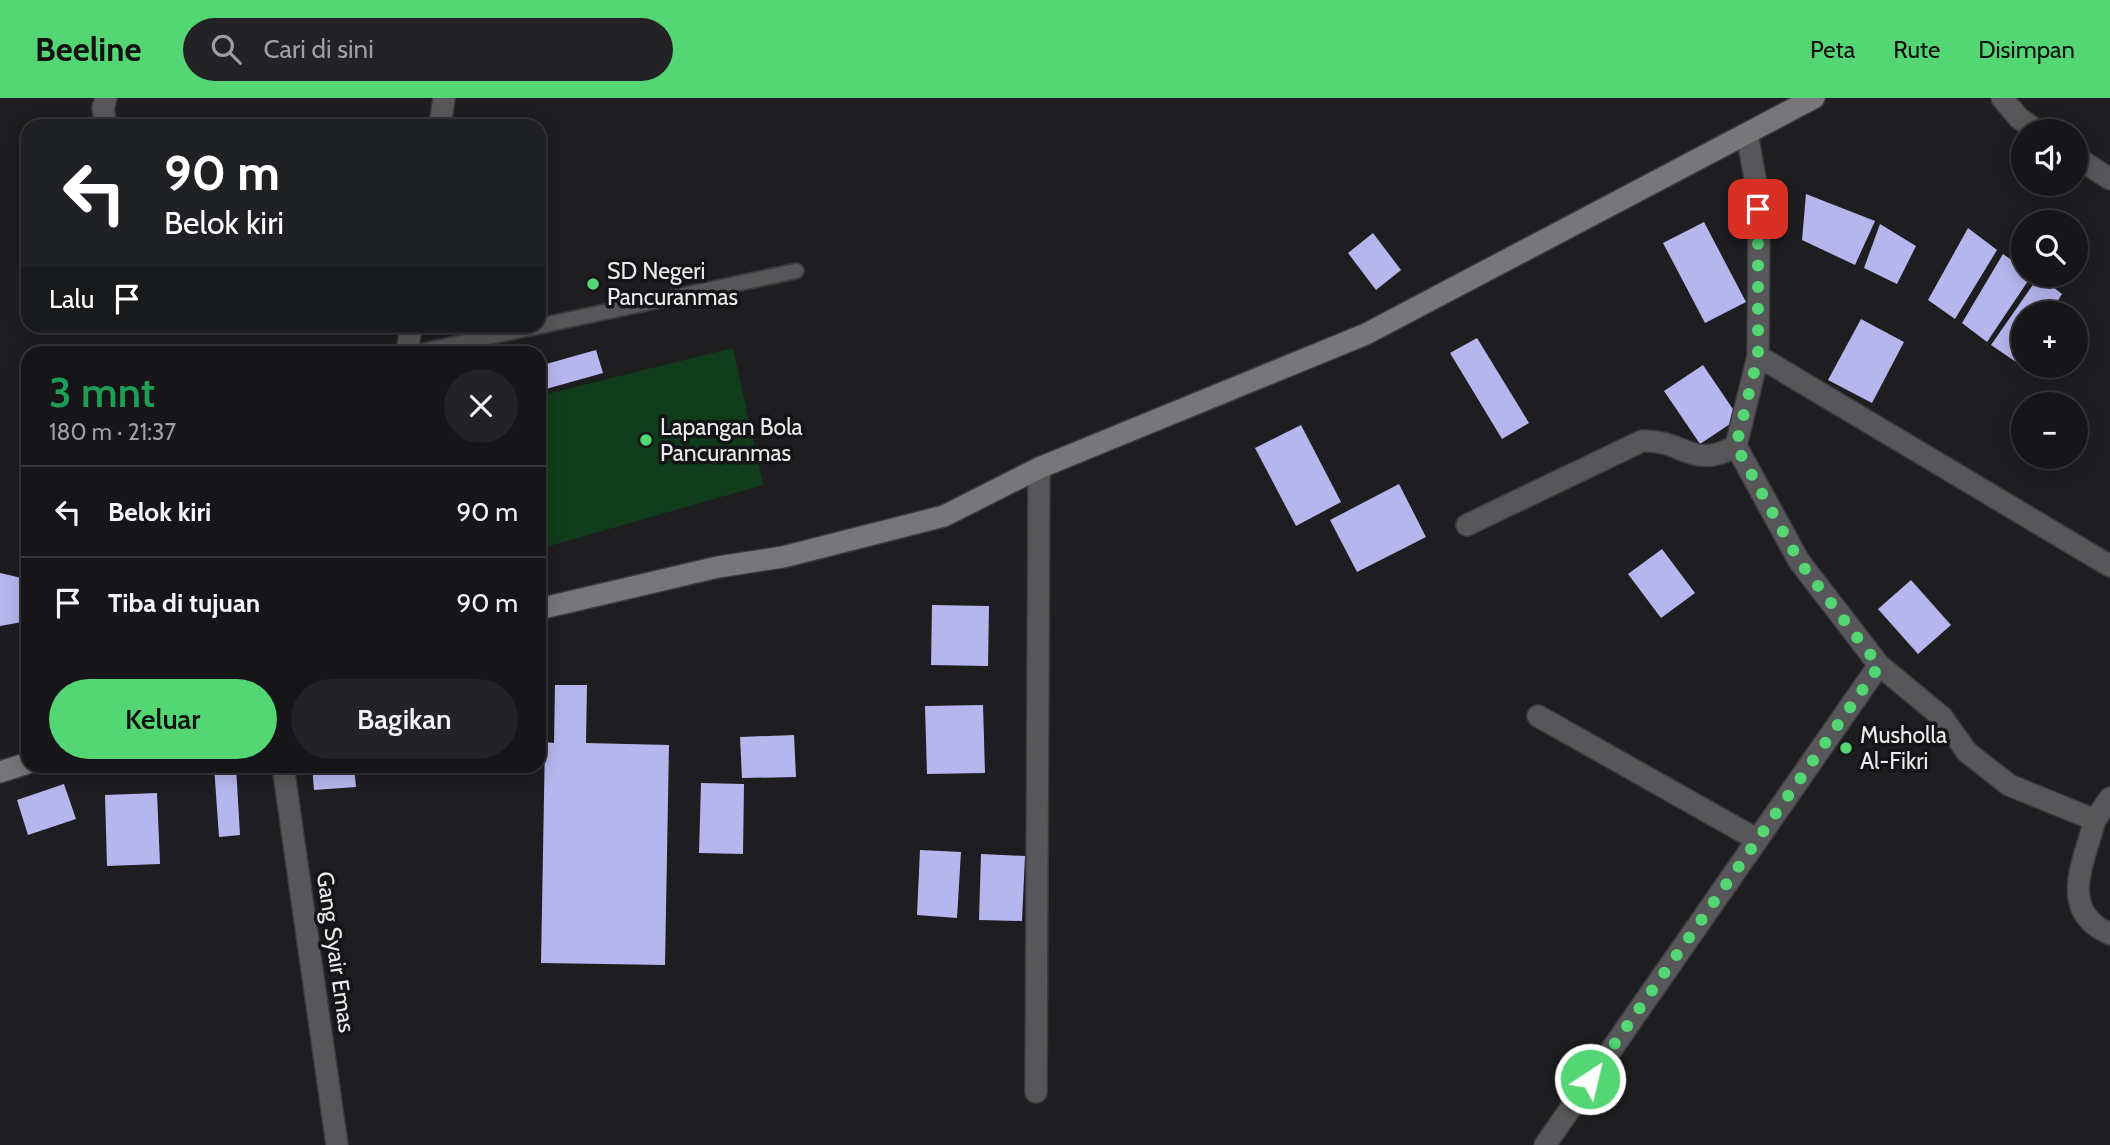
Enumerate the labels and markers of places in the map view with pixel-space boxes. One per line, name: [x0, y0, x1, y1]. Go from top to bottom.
pin: [1728, 179, 1788, 239]
place label: SD Negeri Pancuranmas: [607, 257, 738, 311]
marker: SD Negeri Pancuranmas: [585, 276, 601, 292]
place label: Lapangan Bola Pancuranmas: [660, 413, 803, 467]
marker: Lapangan Bola Pancuranmas: [638, 432, 654, 448]
place label: Musholla Al-Fikri: [1860, 721, 1947, 775]
marker: Musholla Al-Fikri: [1838, 740, 1854, 756]

